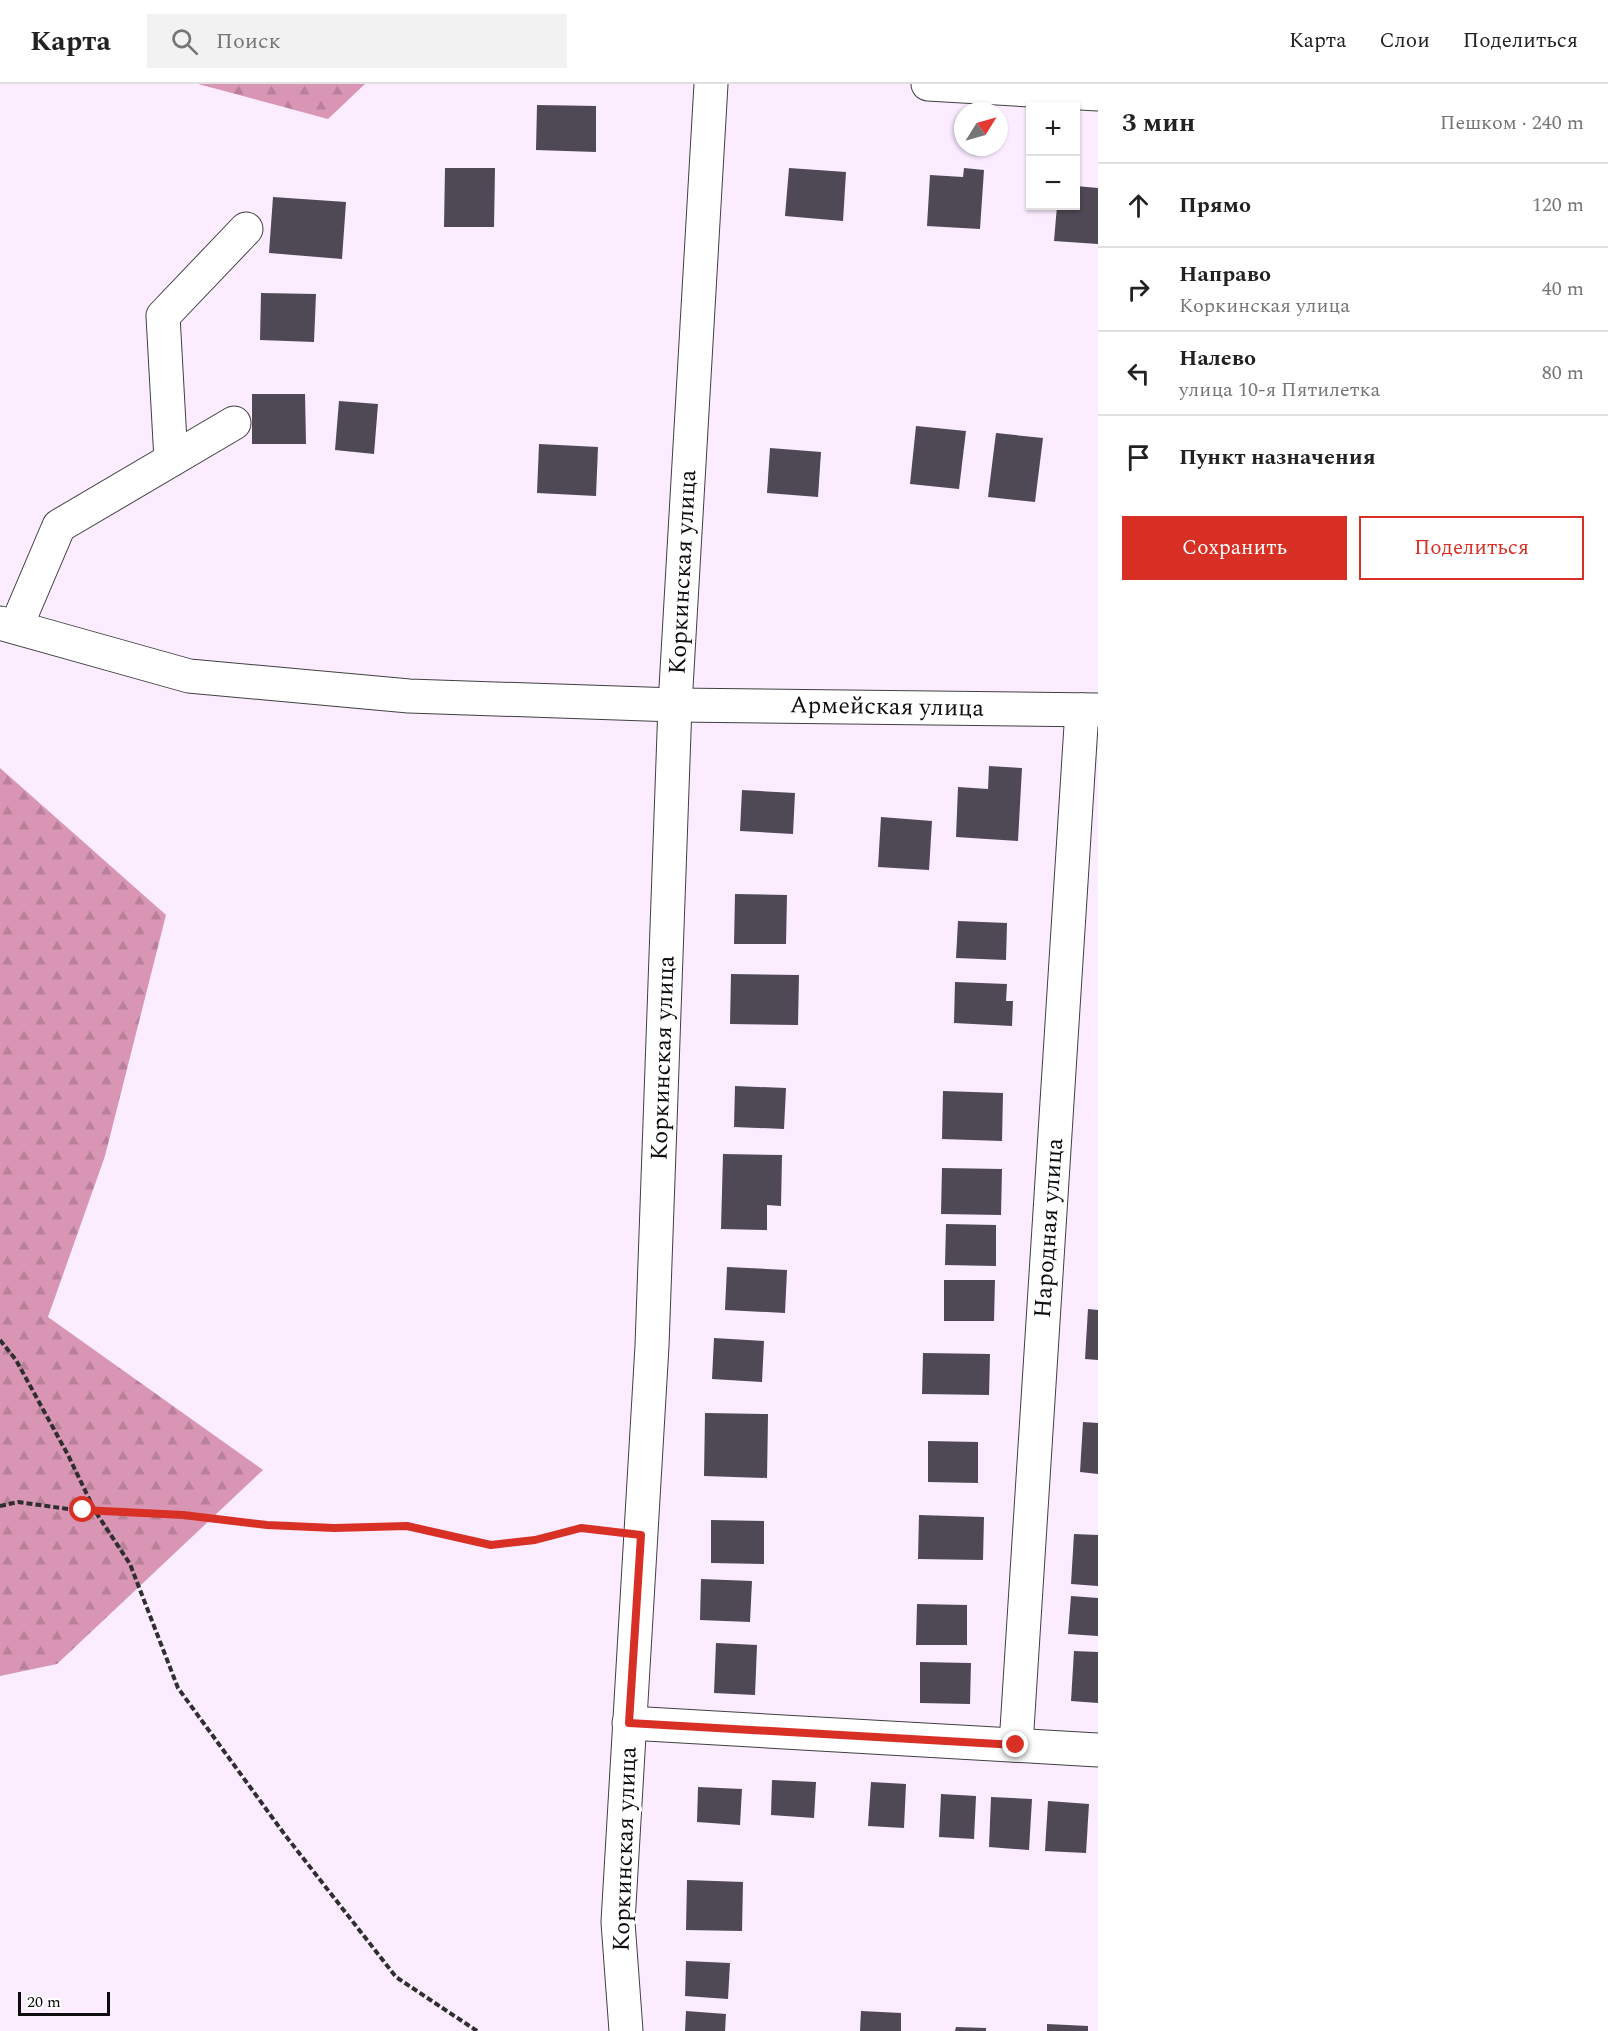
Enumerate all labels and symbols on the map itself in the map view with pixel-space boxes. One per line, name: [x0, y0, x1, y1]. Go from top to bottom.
north arrow: [954, 102, 1008, 156]
street label: Коркинская улица: [660, 468, 706, 675]
street label: Армейская улица: [790, 687, 985, 727]
street label: Коркинская улица: [641, 955, 685, 1161]
street label: Народная улица: [1025, 1137, 1073, 1319]
route start: [69, 1496, 95, 1522]
route end: [1002, 1731, 1028, 1757]
street label: Коркинская улица: [603, 1746, 647, 1952]
scale bar: [18, 1989, 110, 2016]

